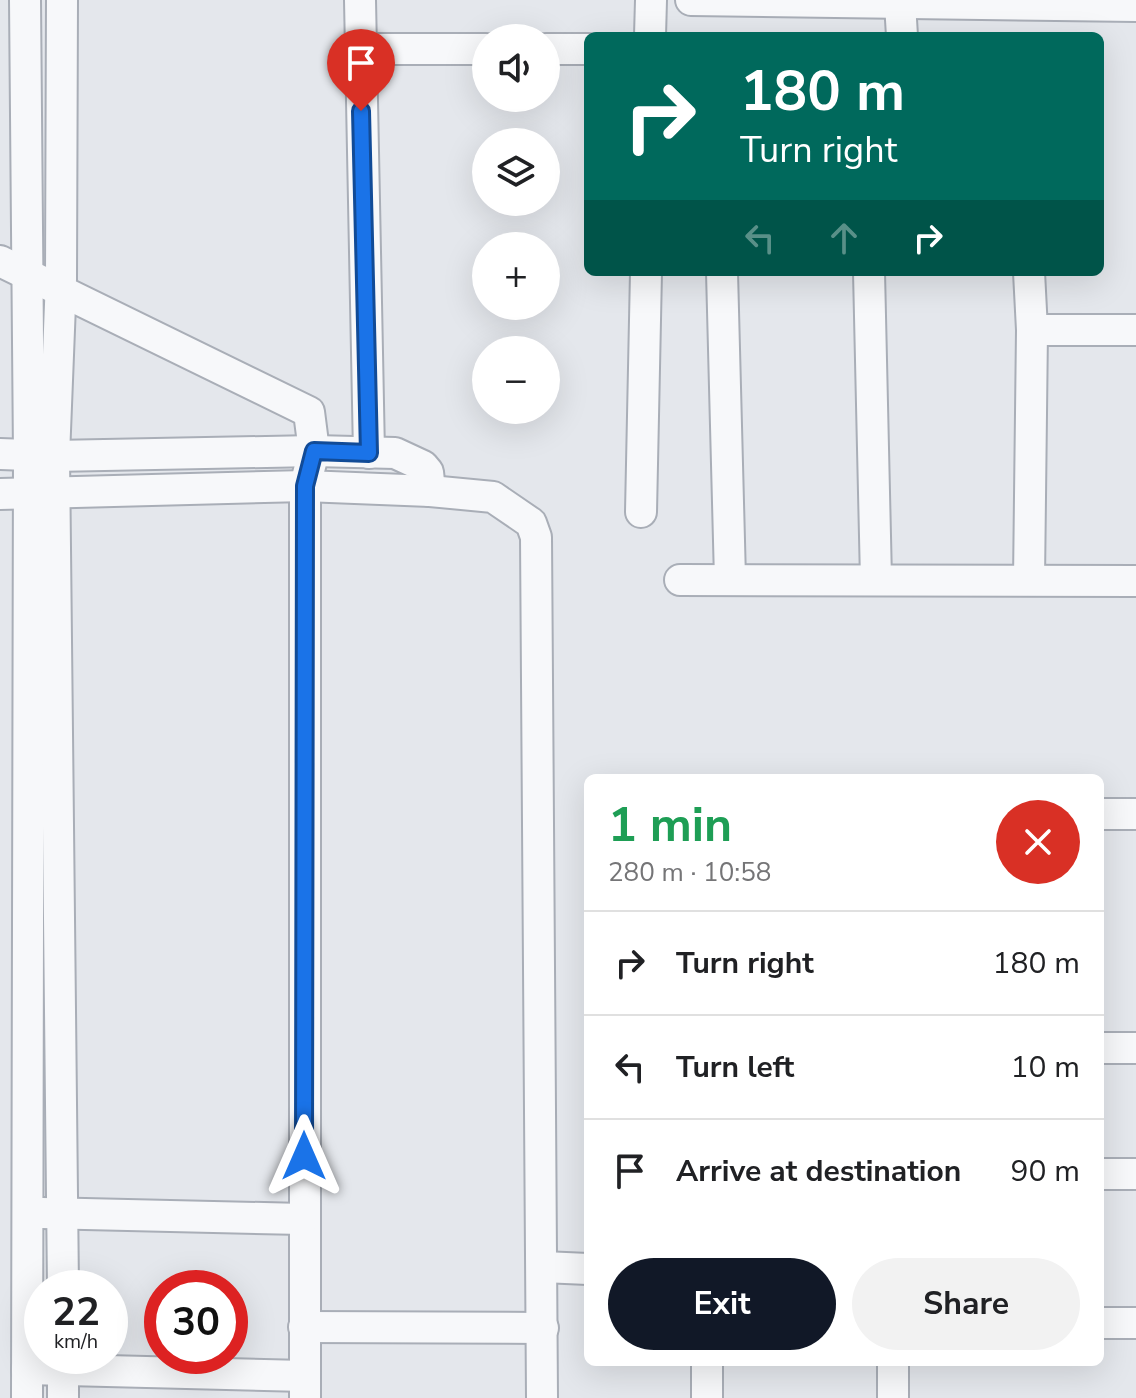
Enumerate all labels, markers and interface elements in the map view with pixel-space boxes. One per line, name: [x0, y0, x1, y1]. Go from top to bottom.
map controls: [472, 24, 560, 424]
button: sound: [472, 24, 560, 112]
pin: [327, 29, 395, 111]
icon: arrive: [339, 41, 383, 85]
text: 180 m: [740, 53, 905, 130]
icon: right: [608, 64, 712, 168]
text: Turn right: [740, 126, 897, 175]
button: layers: [472, 128, 560, 216]
icon: left: [738, 216, 782, 260]
icon: ahead: [822, 216, 866, 260]
icon: right: [906, 216, 950, 260]
button: +: [472, 232, 560, 320]
button: −: [472, 336, 560, 424]
text: 1 min: [608, 792, 732, 858]
button: close: [996, 800, 1080, 884]
text: 280 m · 10:58: [608, 855, 771, 890]
icon: right: [608, 941, 652, 985]
text: Turn right: [676, 943, 814, 984]
text: 180 m: [993, 943, 1080, 984]
icon: left: [608, 1045, 652, 1089]
text: Turn left: [676, 1047, 794, 1088]
text: 10 m: [1011, 1047, 1080, 1088]
position arrow: [262, 1114, 346, 1198]
icon: arrive: [608, 1149, 652, 1193]
text: Arrive at destination: [676, 1151, 961, 1192]
text: 90 m: [1011, 1151, 1080, 1192]
button: Exit: [608, 1258, 836, 1350]
button: Share: [852, 1258, 1080, 1350]
speed limit sign: 30: [144, 1270, 248, 1374]
text: 22: [52, 1285, 100, 1339]
text: km/h: [54, 1328, 98, 1355]

